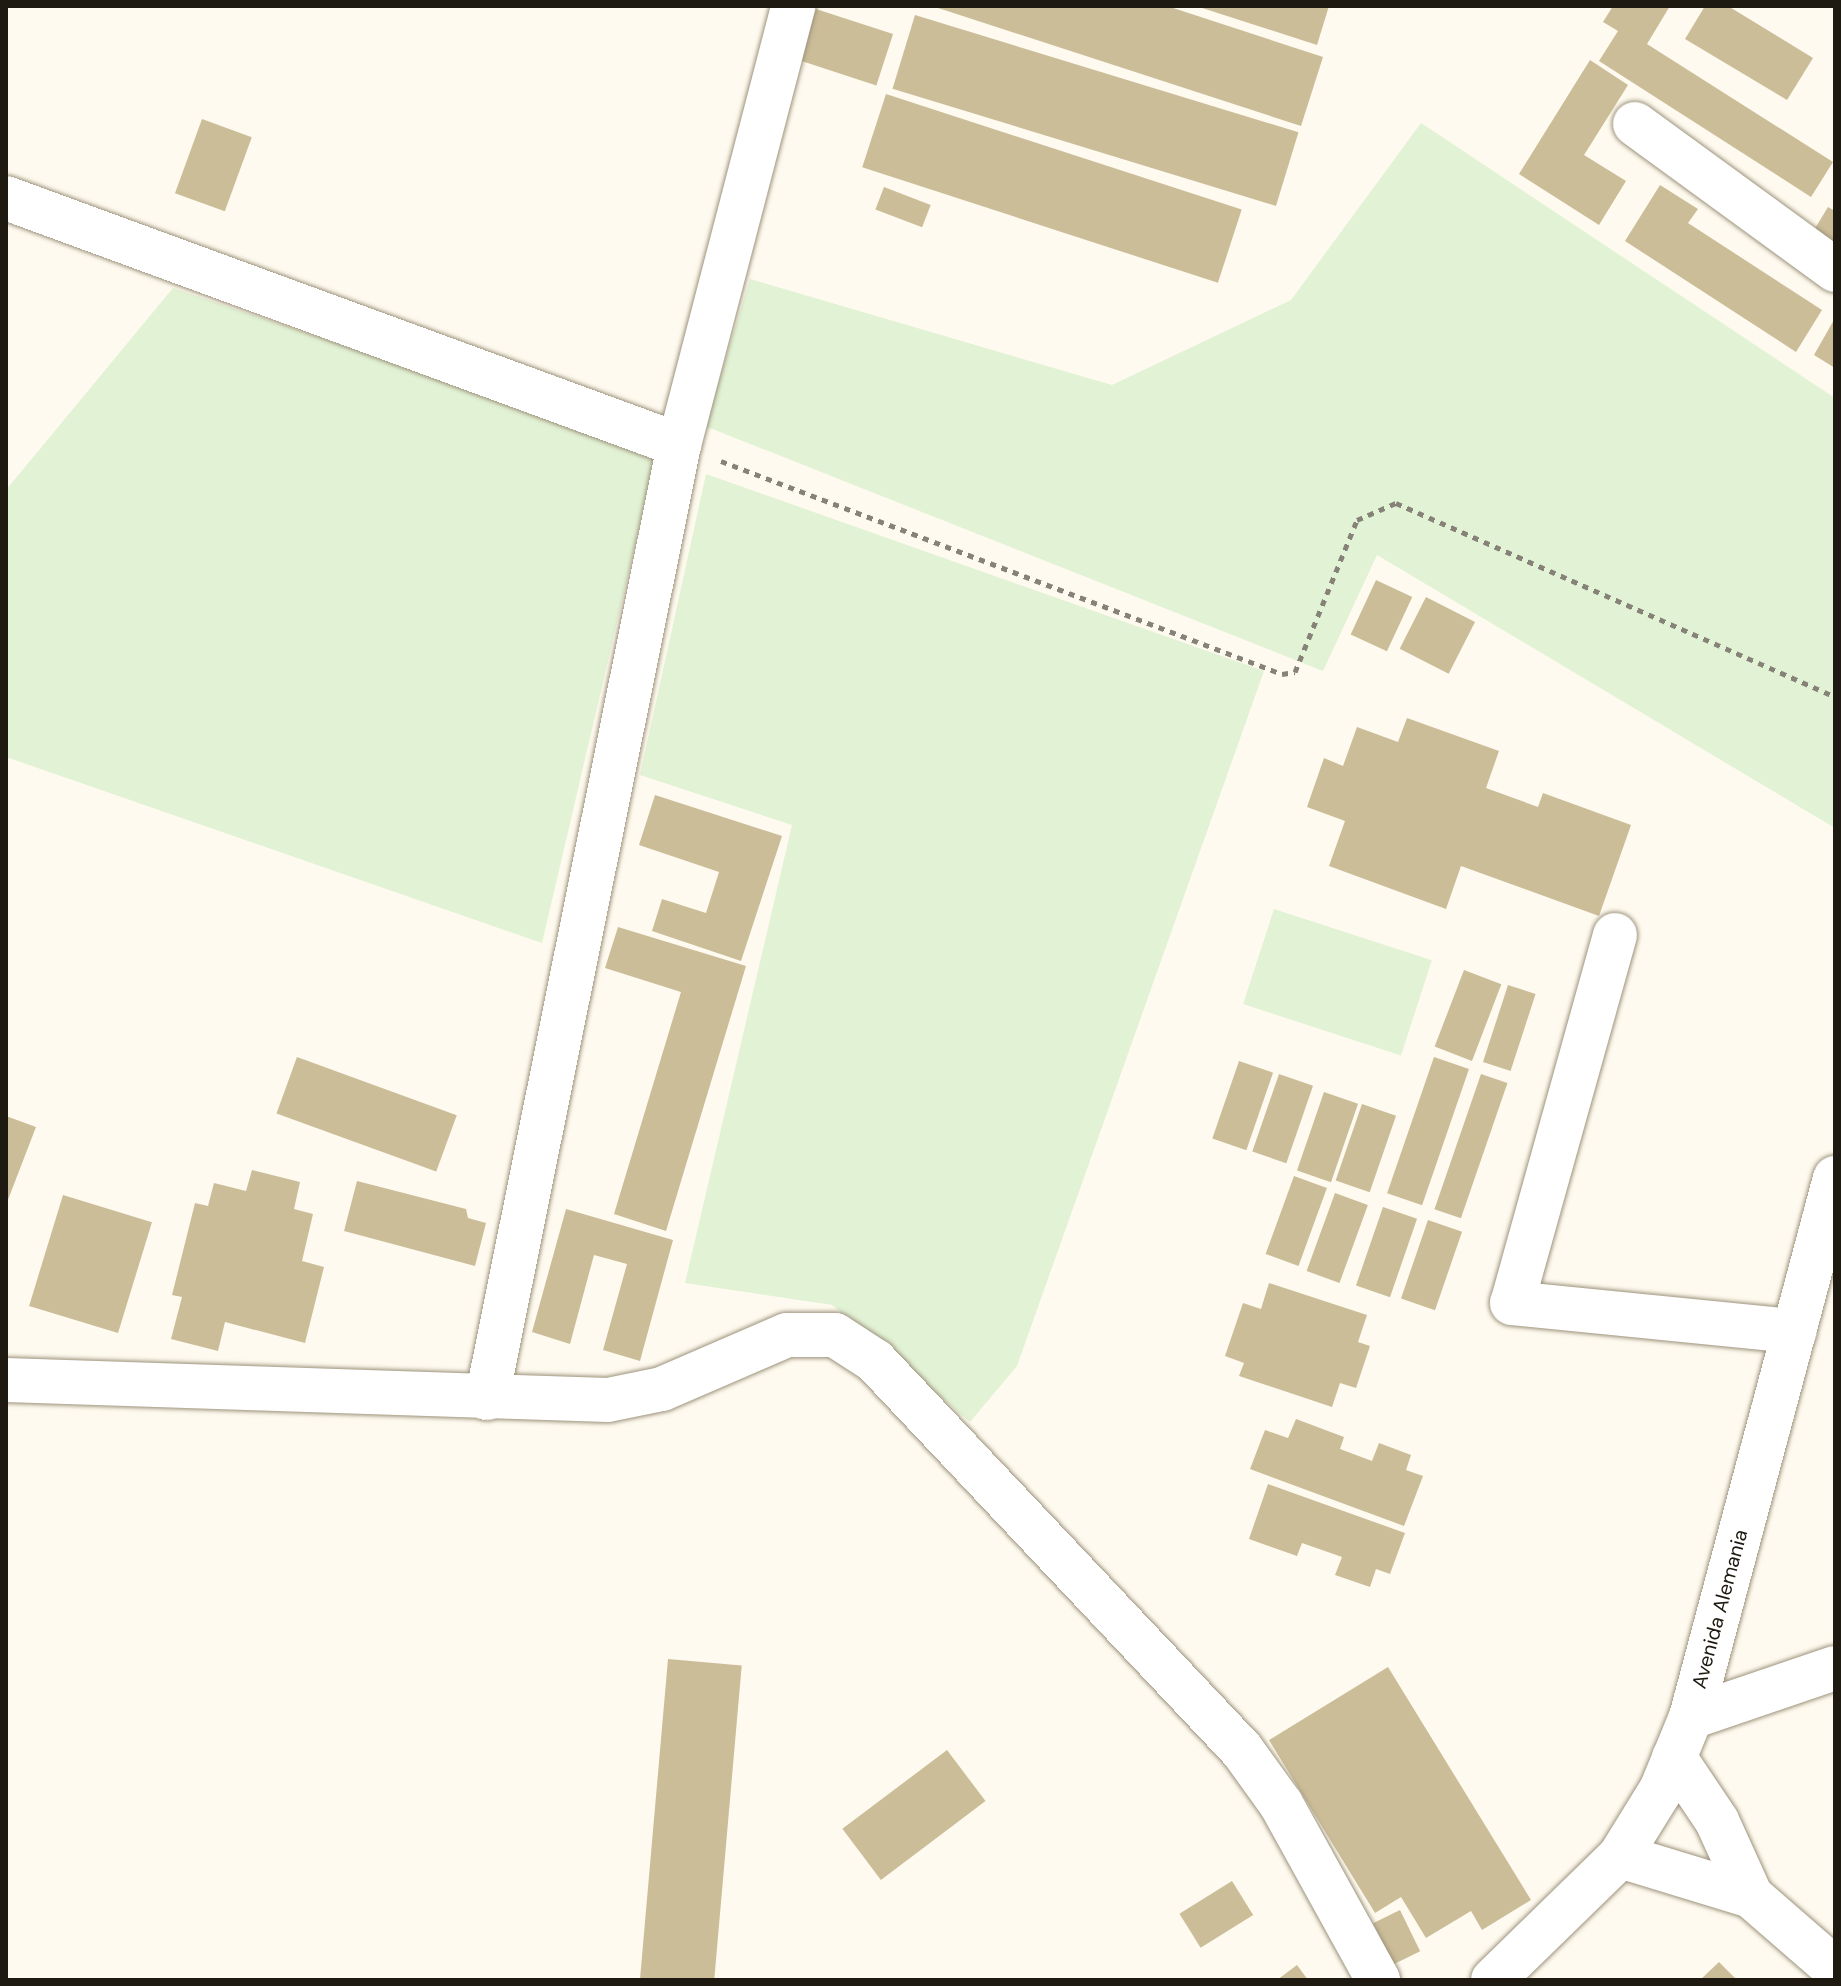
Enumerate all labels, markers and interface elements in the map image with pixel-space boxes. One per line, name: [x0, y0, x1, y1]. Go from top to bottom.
street label: Avenida Alemania: [1687, 1527, 1753, 1691]

